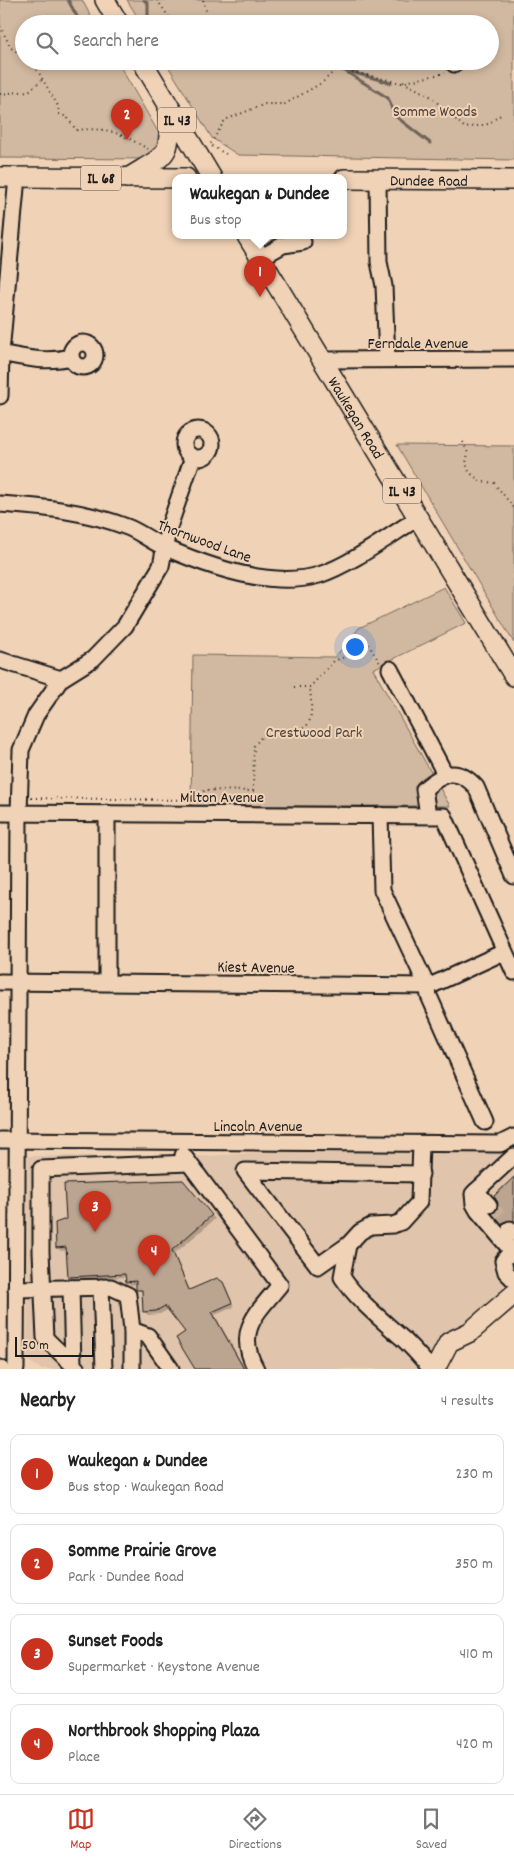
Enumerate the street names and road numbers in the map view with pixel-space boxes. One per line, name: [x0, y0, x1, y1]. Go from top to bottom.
road number: IL 43: [158, 108, 196, 132]
road number: IL 68: [81, 166, 121, 190]
street label: Dundee Road: [390, 170, 468, 194]
street label: Ferndale Avenue: [368, 333, 468, 356]
street label: Waukegan Road: [321, 373, 389, 464]
road number: IL 43: [383, 478, 421, 504]
street label: Thornwood Lane: [154, 515, 254, 570]
street label: Milton Avenue: [180, 787, 264, 810]
street label: Kiest Avenue: [217, 956, 295, 981]
street label: Lincoln Avenue: [213, 1116, 303, 1139]

